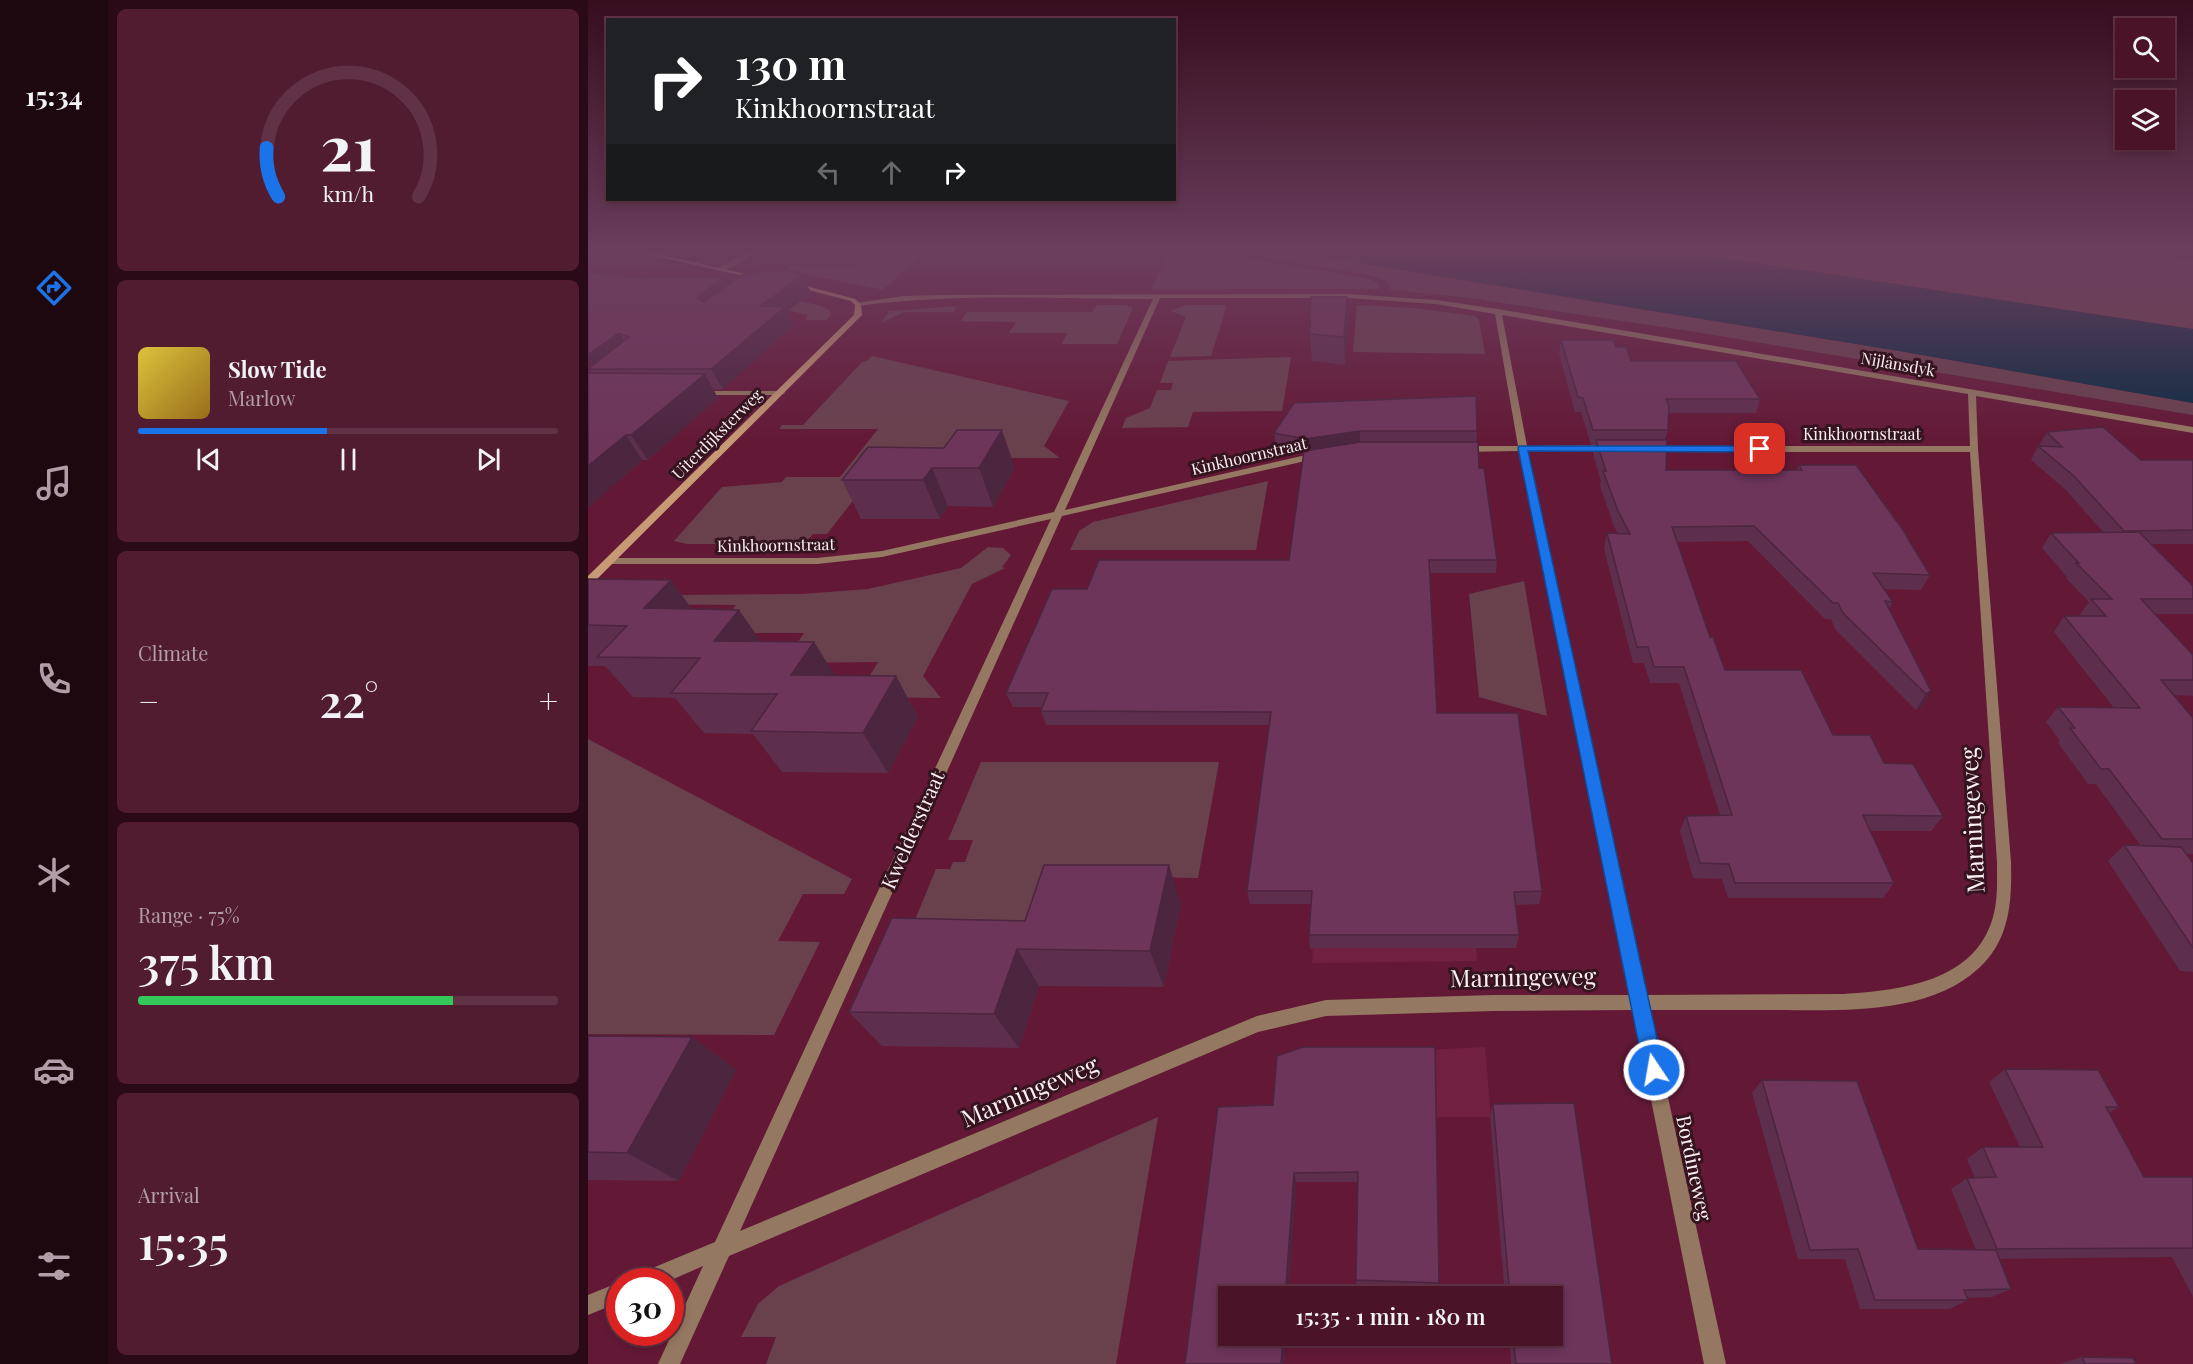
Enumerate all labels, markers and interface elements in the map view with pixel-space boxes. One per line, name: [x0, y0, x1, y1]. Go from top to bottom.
map controls: [2115, 18, 2175, 150]
button: search: [2115, 18, 2175, 78]
text: 130 m: [735, 35, 846, 91]
icon: right: [636, 42, 714, 120]
text: 15:34: [25, 77, 83, 113]
text: Kinkhoornstraat: [735, 89, 934, 125]
button: layers: [2115, 90, 2175, 150]
text: 21: [320, 103, 376, 187]
icon: left: [812, 156, 845, 189]
icon: ahead: [875, 156, 908, 189]
icon: right: [938, 156, 971, 189]
text: km/h: [322, 179, 374, 207]
icon: directions: [33, 267, 75, 309]
street label: Nijlânsdyk: [1859, 347, 1937, 380]
text: Slow Tide: [228, 354, 327, 384]
text: Marlow: [228, 384, 296, 411]
street label: Uiterdijksterweg: [667, 384, 767, 483]
pin: [1734, 423, 1785, 474]
street label: Kinkhoornstraat: [1803, 423, 1921, 444]
street label: Kinkhoornstraat: [1189, 432, 1309, 479]
icon: arrive: [1743, 432, 1776, 465]
icon: previous: [192, 443, 225, 476]
icon: pause: [332, 443, 365, 476]
icon: next: [472, 443, 505, 476]
icon: music: [33, 462, 75, 504]
street label: Kinkhoornstraat: [717, 533, 836, 556]
text: Climate: [138, 639, 208, 666]
icon: phone: [33, 658, 75, 700]
text: 22°: [319, 669, 379, 729]
text: −: [138, 678, 159, 722]
text: +: [539, 678, 558, 722]
street label: Marningeweg: [1951, 746, 1991, 894]
street label: Kwelderstraat: [874, 765, 950, 893]
icon: climate: [33, 854, 75, 896]
text: Range · 75%: [138, 901, 240, 928]
text: 375 km: [138, 931, 275, 991]
street label: Marningeweg: [1449, 959, 1597, 993]
position arrow: [1622, 1038, 1686, 1102]
street label: Marningeweg: [956, 1047, 1103, 1133]
icon: car: [33, 1049, 75, 1091]
street label: Bordineweg: [1671, 1112, 1720, 1223]
text: Arrival: [138, 1181, 200, 1208]
text: 15:35: [138, 1211, 229, 1271]
icon: filters: [33, 1245, 75, 1287]
speed limit sign: 30: [606, 1268, 684, 1346]
text: 15:35 · 1 min · 180 m: [1296, 1301, 1485, 1331]

